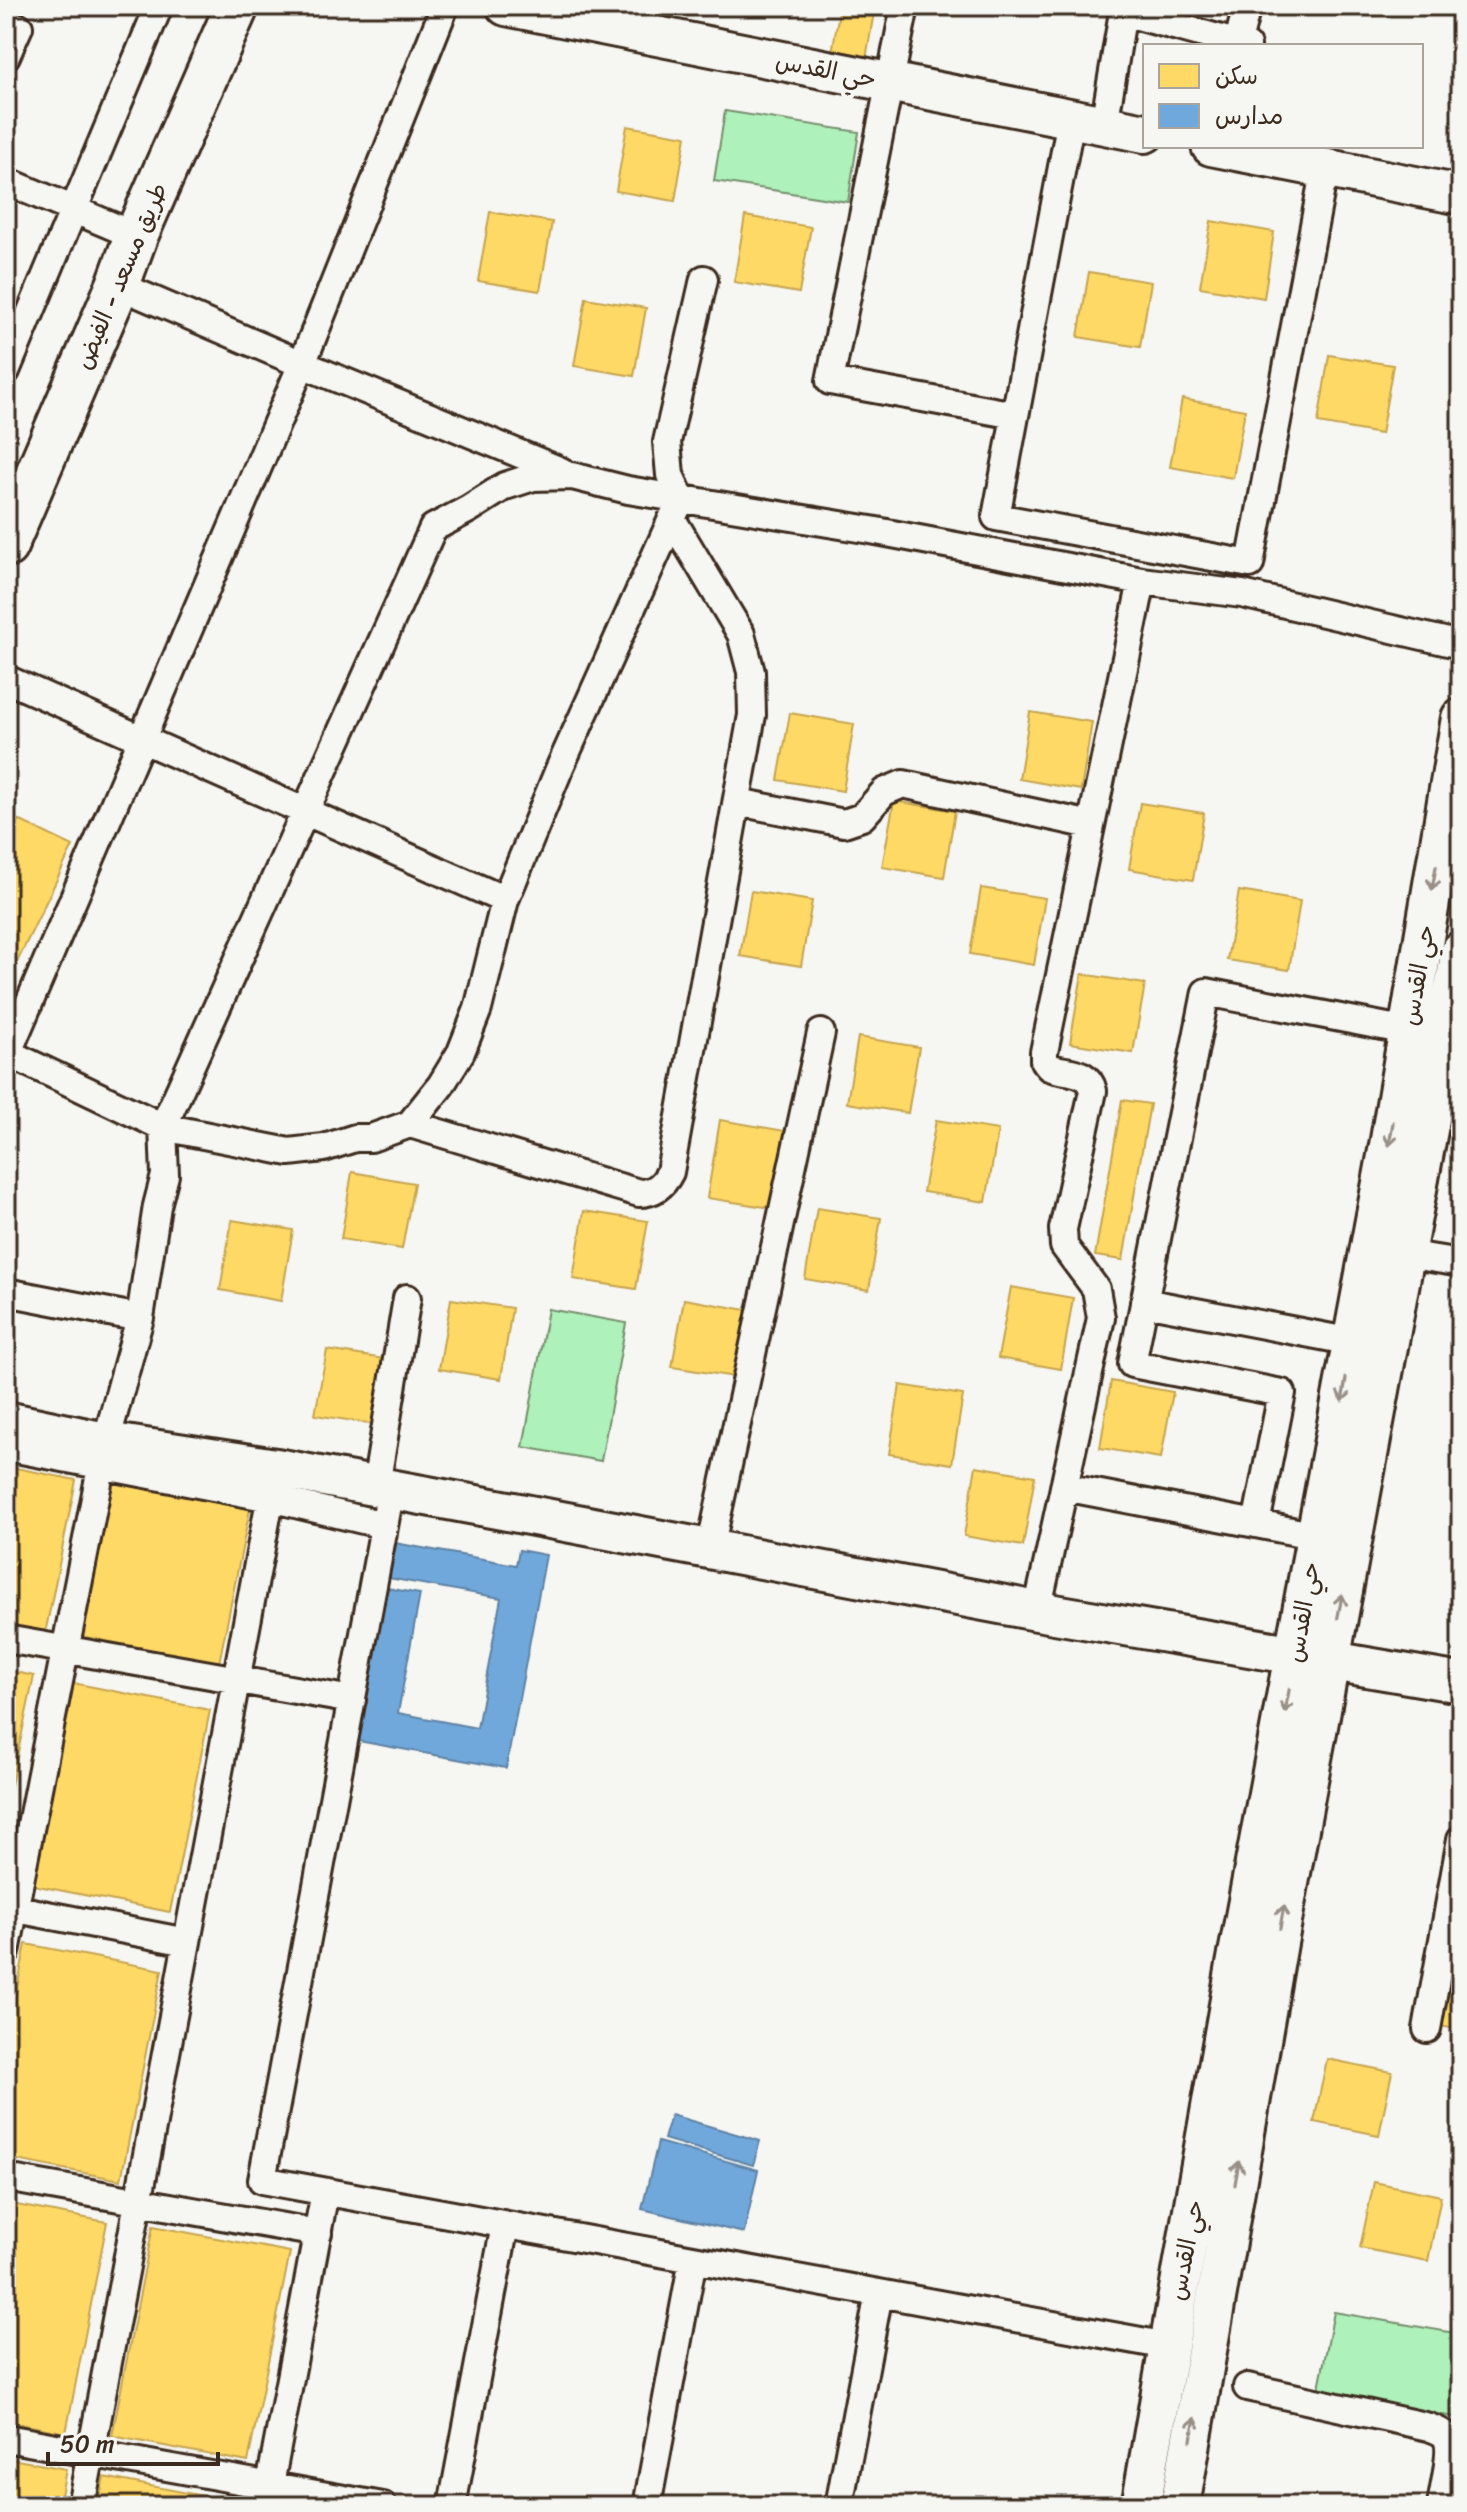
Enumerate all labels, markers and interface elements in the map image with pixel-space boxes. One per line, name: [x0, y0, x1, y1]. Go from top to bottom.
street label: حي القدس: [772, 40, 880, 100]
legend: [1143, 44, 1423, 148]
text: سكن: [1215, 55, 1258, 97]
text: مدارس: [1215, 95, 1283, 137]
street label: طريق مسعد - الفيض: [63, 176, 179, 376]
one-way arrow: [1426, 865, 1441, 890]
street label: حي القدس: [1388, 921, 1448, 1029]
one-way arrow: [1382, 1121, 1397, 1146]
one-way arrow: [1335, 1377, 1350, 1402]
street label: حي القدس: [1273, 1558, 1333, 1666]
one-way arrow: [1333, 1594, 1348, 1619]
one-way arrow: [1278, 1687, 1293, 1713]
one-way arrow: [1276, 1905, 1291, 1930]
one-way arrow: [1231, 2161, 1246, 2186]
street label: حي القدس: [1156, 2196, 1216, 2304]
scale bar: [48, 2416, 218, 2466]
one-way arrow: [1187, 2417, 1202, 2442]
text: 50 m: [60, 2423, 115, 2465]

